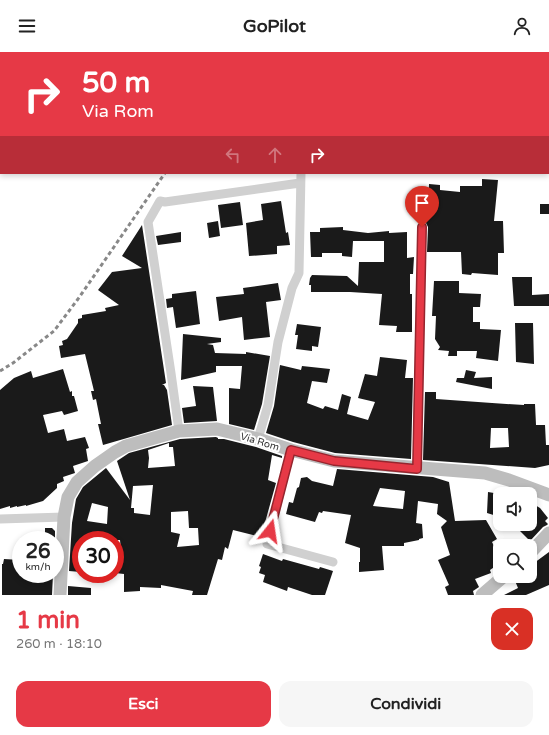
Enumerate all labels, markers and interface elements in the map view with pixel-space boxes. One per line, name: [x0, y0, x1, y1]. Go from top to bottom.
icon: menu: [16, 15, 38, 37]
text: GoPilot: [243, 15, 306, 37]
icon: person: [511, 15, 533, 37]
text: 50 m: [82, 66, 150, 100]
icon: right: [16, 68, 68, 120]
text: Via Rom: [82, 100, 154, 122]
icon: left: [222, 144, 244, 166]
icon: ahead: [264, 144, 286, 166]
icon: right: [306, 144, 328, 166]
pin: [405, 186, 439, 227]
icon: arrive: [411, 192, 433, 214]
street label: Via Rom: [239, 430, 281, 454]
map controls: [493, 487, 537, 583]
button: sound: [493, 487, 537, 531]
position arrow: [249, 510, 291, 552]
speed limit sign: 30: [72, 531, 124, 583]
button: search: [493, 539, 537, 583]
text: 26: [25, 540, 51, 564]
text: km/h: [25, 561, 51, 573]
text: 1 min: [16, 606, 80, 635]
button: close: [491, 608, 533, 650]
text: 260 m · 18:10: [16, 636, 102, 652]
button: Esci: [16, 681, 271, 727]
button: Condividi: [279, 681, 533, 727]

